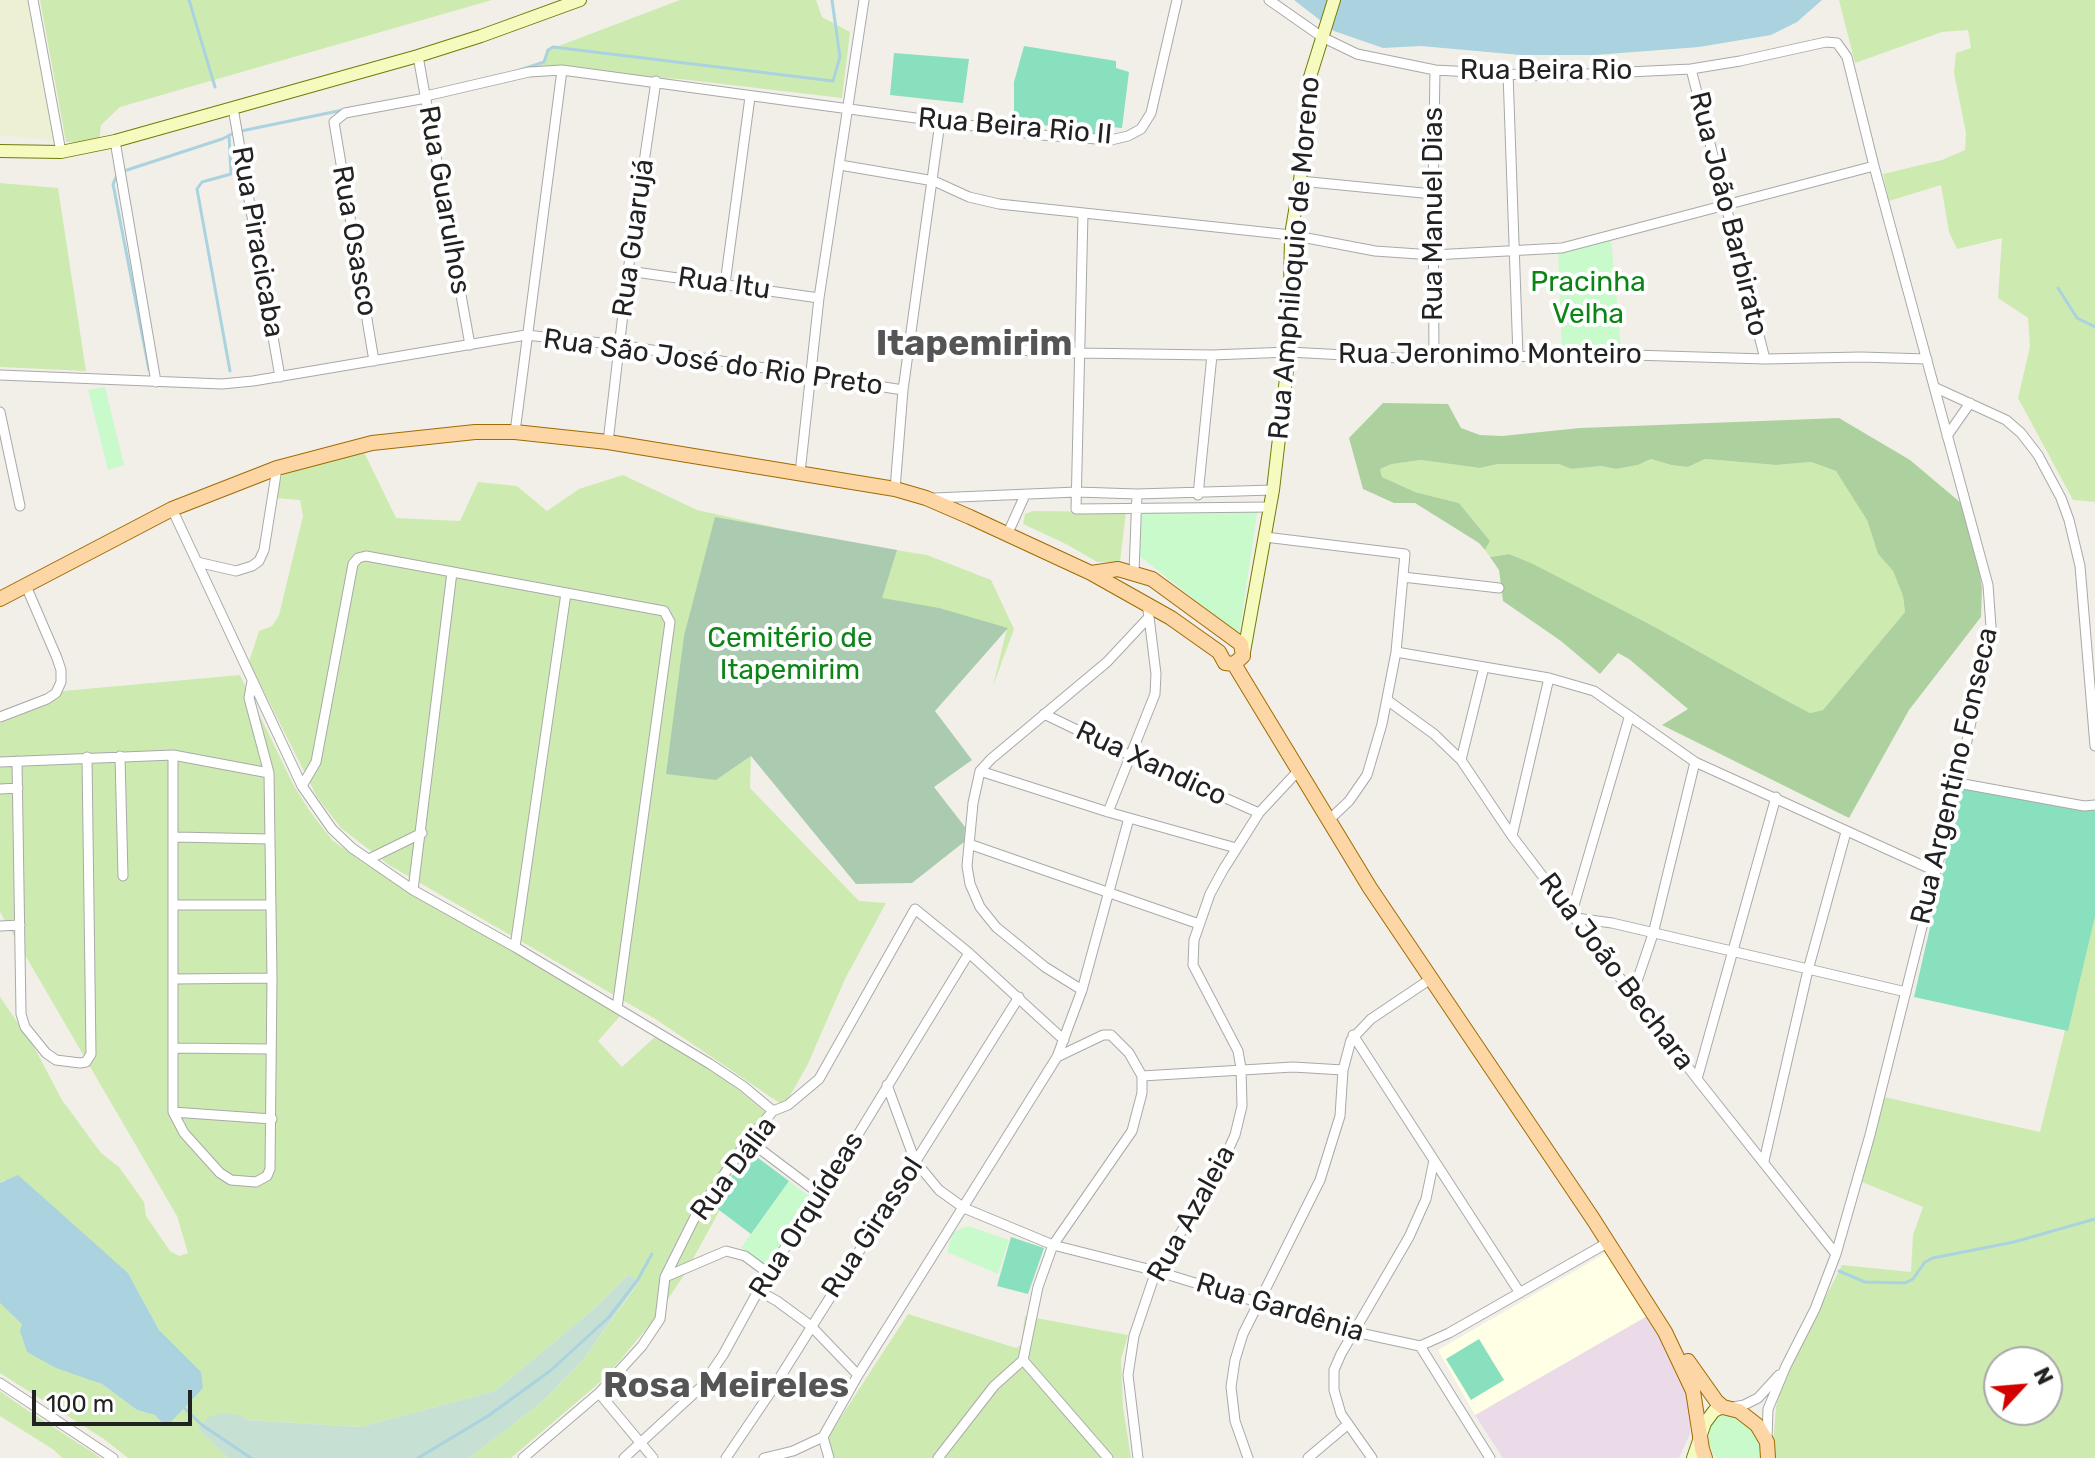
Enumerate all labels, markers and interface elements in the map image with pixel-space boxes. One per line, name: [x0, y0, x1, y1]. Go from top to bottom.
street label: Rua Beira Rio: [1460, 54, 1632, 88]
street label: Rua Amphiloquio de Moreno: [1262, 75, 1328, 441]
street label: Rua João Barbirato: [1681, 88, 1775, 340]
street label: Rua Beira Rio II: [917, 102, 1113, 152]
street label: Rua Guarulhos: [411, 103, 477, 297]
street label: Rua Manuel Dias: [1417, 107, 1451, 321]
street label: Rua Piracicaba: [224, 144, 290, 340]
street label: Rua Guarujá: [606, 157, 662, 319]
street label: Rua Osasco: [324, 163, 384, 319]
street label: Rua Itu: [676, 261, 772, 307]
park label: Pracinha Velha: [1530, 266, 1646, 332]
street label: Rua São José do Rio Preto: [541, 323, 885, 403]
district label: Itapemirim: [876, 323, 1072, 367]
street label: Rua Jeronimo Monteiro: [1338, 338, 1642, 372]
park label: Cemitério de Itapemirim: [707, 622, 873, 688]
street label: Rua Argentino Fonseca: [1905, 624, 2005, 928]
street label: Rua Xandico: [1070, 714, 1232, 814]
street label: Rua João Bechara: [1531, 867, 1701, 1077]
street label: Rua Dália: [684, 1110, 784, 1228]
street label: Rua Orquídeas: [743, 1126, 871, 1304]
street label: Rua Azaleia: [1141, 1140, 1243, 1288]
street label: Rua Girassol: [815, 1151, 931, 1305]
street label: Rua Gardênia: [1192, 1267, 1368, 1349]
north arrow: [1983, 1346, 2063, 1426]
text: N: [2028, 1363, 2059, 1389]
district label: Rosa Meireles: [603, 1365, 849, 1409]
scale bar: [36, 1374, 196, 1424]
text: 100 m: [46, 1390, 114, 1418]

